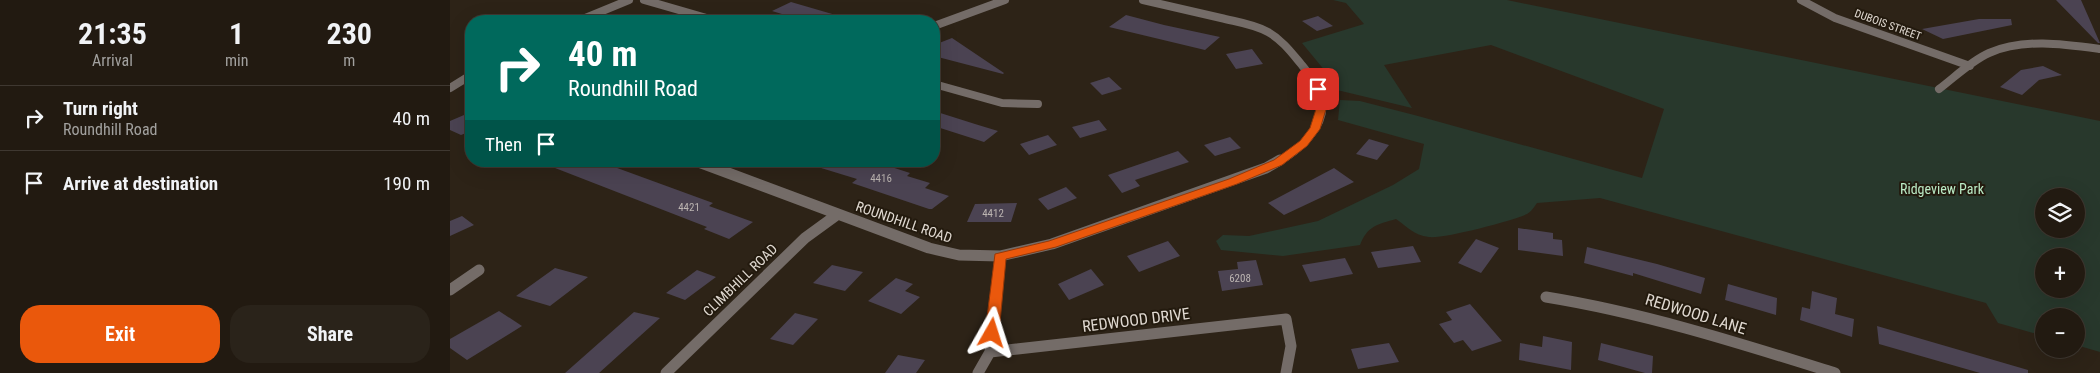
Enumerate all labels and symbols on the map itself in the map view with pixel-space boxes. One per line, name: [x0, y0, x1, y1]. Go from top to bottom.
street label: DUBOIS STREET: [1853, 7, 1923, 43]
pin: [1297, 68, 1339, 110]
house number: 4416: [870, 172, 892, 185]
park label: Ridgeview Park: [1900, 181, 1985, 197]
street label: ROUNDHILL ROAD: [854, 198, 954, 246]
house number: 4421: [678, 201, 700, 214]
house number: 4412: [982, 207, 1004, 220]
street label: CLIMBHILL ROAD: [700, 241, 780, 319]
house number: 6208: [1229, 272, 1251, 285]
street label: REDWOOD LANE: [1643, 290, 1749, 338]
street label: REDWOOD DRIVE: [1081, 304, 1191, 336]
position arrow: [965, 306, 1017, 358]

